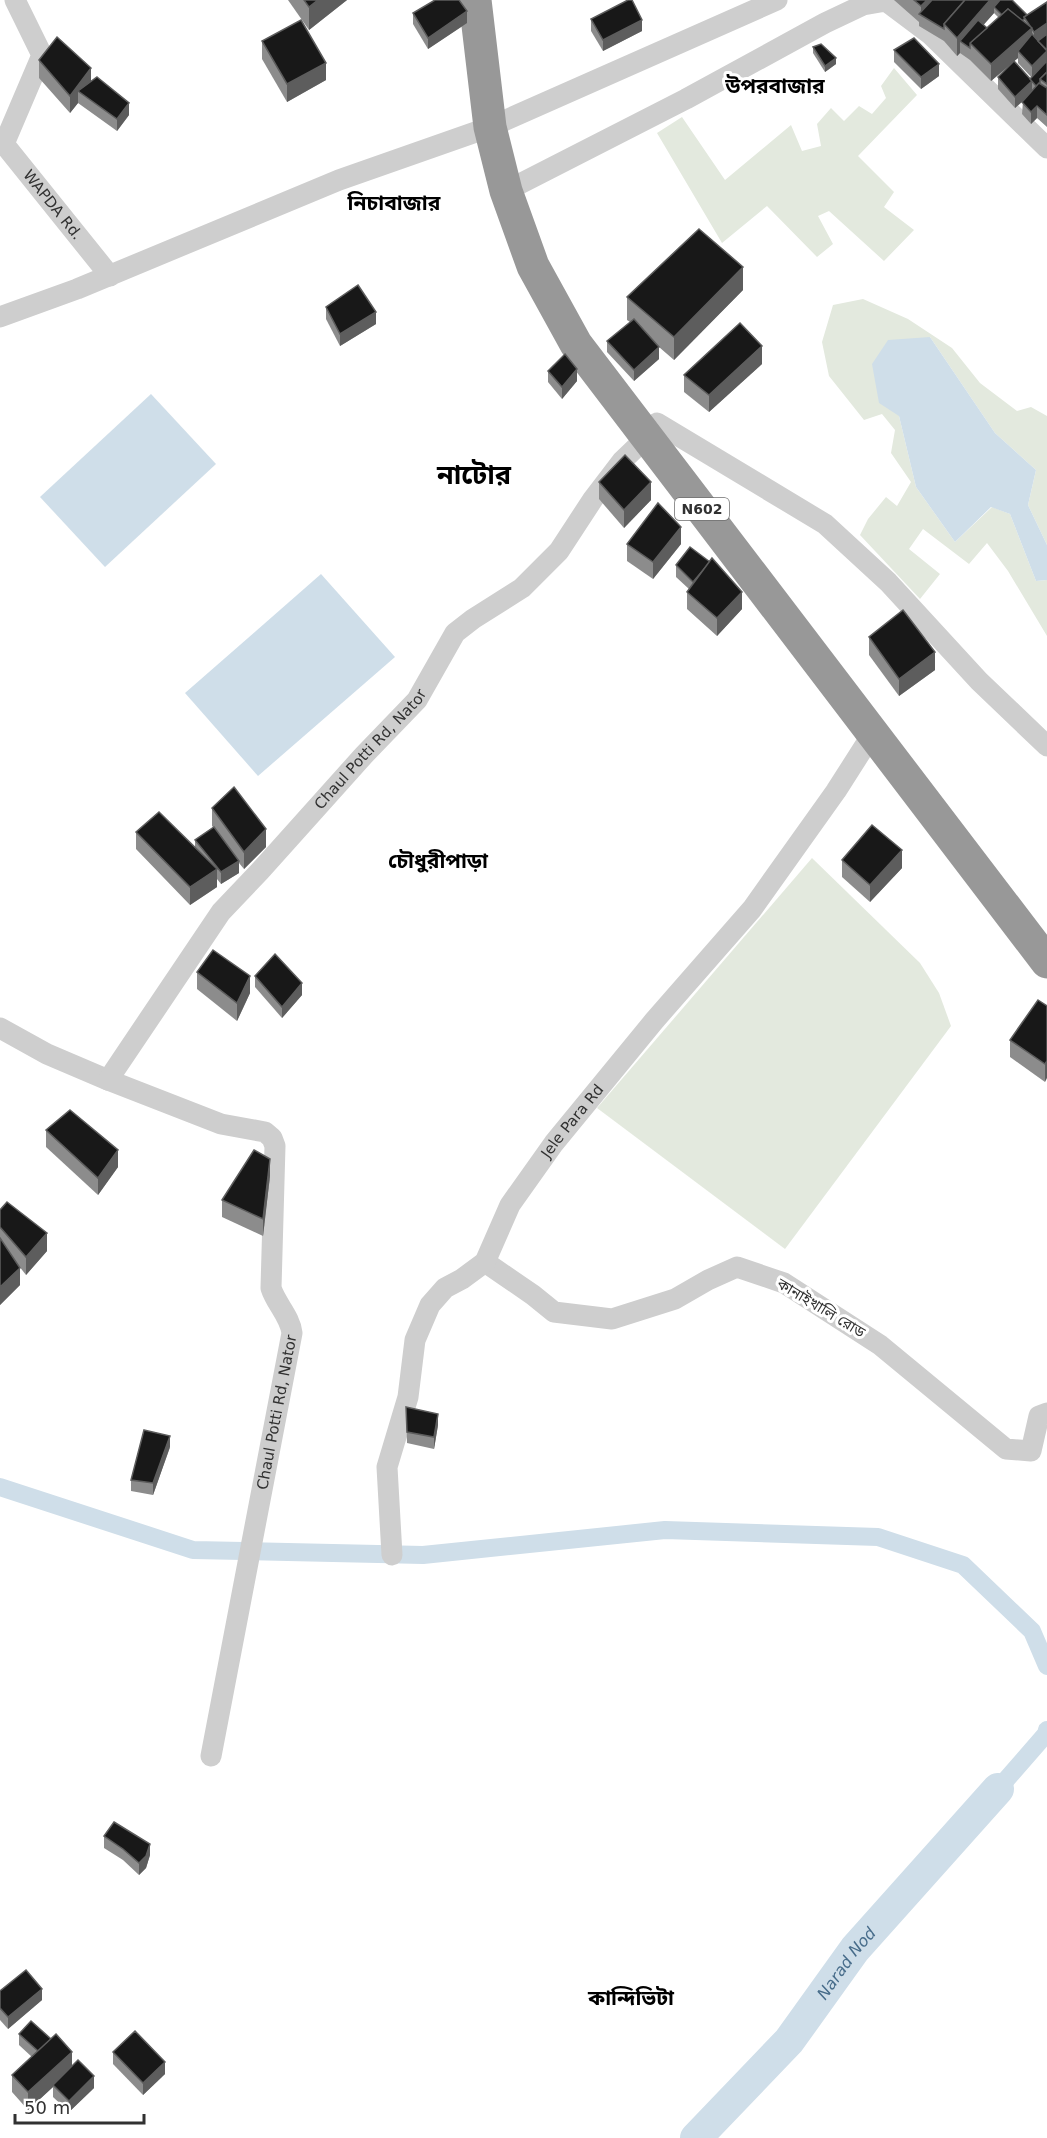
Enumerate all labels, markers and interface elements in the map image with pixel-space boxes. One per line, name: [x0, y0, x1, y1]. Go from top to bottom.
district label: উপরবাজার: [724, 74, 825, 98]
street label: WAPDA Rd.: [19, 166, 86, 243]
district label: নিচাবাজার: [347, 191, 441, 215]
district label: নাটোর: [436, 459, 512, 490]
road number: N602: [675, 498, 729, 520]
street label: Chaul Potti Rd, Nator: [311, 685, 431, 813]
district label: চৌধুরীপাড়া: [388, 849, 489, 873]
street label: Jele Para Rd: [537, 1081, 607, 1162]
street label: কানাইখালি রোড: [773, 1274, 869, 1342]
street label: Chaul Potti Rd, Nator: [253, 1332, 301, 1491]
water label: Narad Nod: [813, 1923, 880, 2003]
district label: কান্দিভিটা: [587, 1986, 675, 2010]
scale bar: [15, 2087, 144, 2125]
text: 50 m: [24, 2097, 70, 2118]

